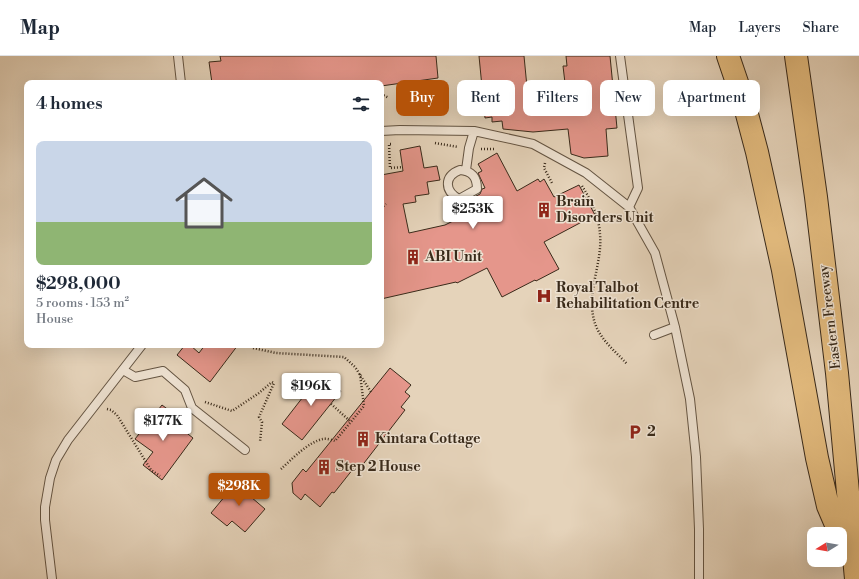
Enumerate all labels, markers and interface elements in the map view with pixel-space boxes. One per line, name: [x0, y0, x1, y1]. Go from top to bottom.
text: Map: [20, 16, 60, 40]
text: Map: [689, 19, 716, 37]
text: Layers: [738, 19, 781, 37]
text: Share: [803, 19, 839, 37]
chip: Buy: [396, 80, 449, 116]
chip: Rent: [457, 80, 515, 116]
chip: Filters: [523, 80, 592, 116]
chip: New: [600, 80, 655, 116]
chip: Apartment: [663, 80, 760, 116]
text: 4 homes: [36, 93, 103, 115]
icon: filters: [350, 93, 372, 115]
icon: home: [168, 167, 240, 239]
place label: Brain Disorders Unit: [556, 193, 654, 227]
pin: $253K: [445, 196, 501, 230]
text: $253K: [452, 201, 494, 217]
building icon: Brain Disorders Unit: [535, 201, 553, 219]
building icon: ABI Unit: [404, 248, 422, 266]
place label: ABI Unit: [424, 248, 483, 266]
street label: Eastern Freeway: [815, 264, 845, 370]
text: $298,000: [36, 273, 121, 295]
place label: Royal Talbot Rehabilitation Centre: [556, 279, 700, 313]
hospital icon: Royal Talbot Rehabilitation Centre: [535, 287, 553, 305]
text: 5 rooms · 153 m²: [36, 295, 129, 311]
text: House: [36, 311, 73, 327]
pin: $196K: [283, 373, 339, 407]
text: $196K: [291, 378, 331, 394]
pin: $177K: [135, 408, 191, 442]
text: $177K: [144, 413, 182, 429]
parking icon: 2: [626, 423, 644, 441]
place label: 2: [647, 423, 656, 441]
building icon: Kintara Cottage: [354, 430, 372, 448]
place label: Kintara Cottage: [375, 430, 481, 448]
building icon: Step 2 House: [315, 458, 333, 476]
place label: Step 2 House: [336, 458, 421, 476]
pin: $298K: [211, 473, 267, 507]
text: $298K: [218, 478, 260, 494]
north arrow: [807, 527, 847, 567]
map controls: [807, 527, 847, 567]

